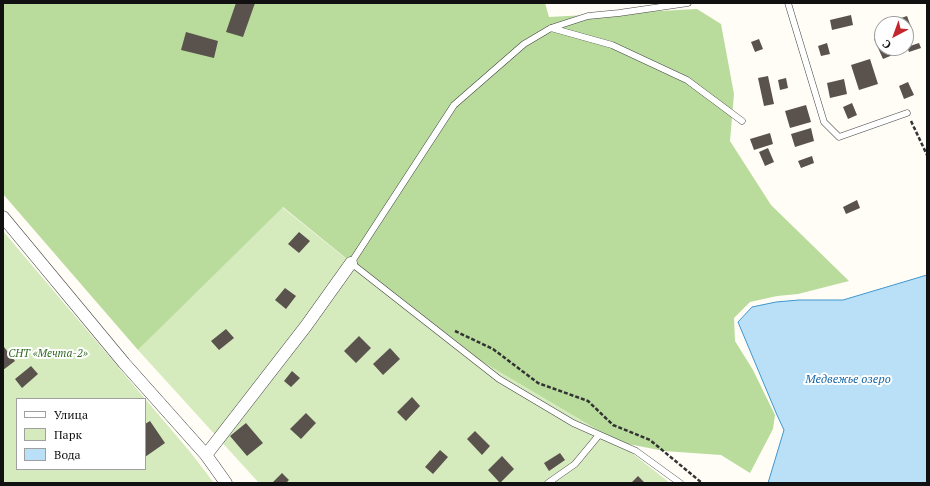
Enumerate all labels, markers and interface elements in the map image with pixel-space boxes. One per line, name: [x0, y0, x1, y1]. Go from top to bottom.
north arrow: [874, 16, 914, 56]
text: С: [879, 37, 894, 52]
park label: СНТ «Мечта-2»: [8, 347, 88, 361]
water label: Медвежье озеро: [805, 373, 891, 387]
legend: [16, 398, 146, 470]
text: Улица: [54, 407, 88, 422]
text: Парк: [54, 427, 82, 442]
text: Вода: [54, 447, 81, 462]

